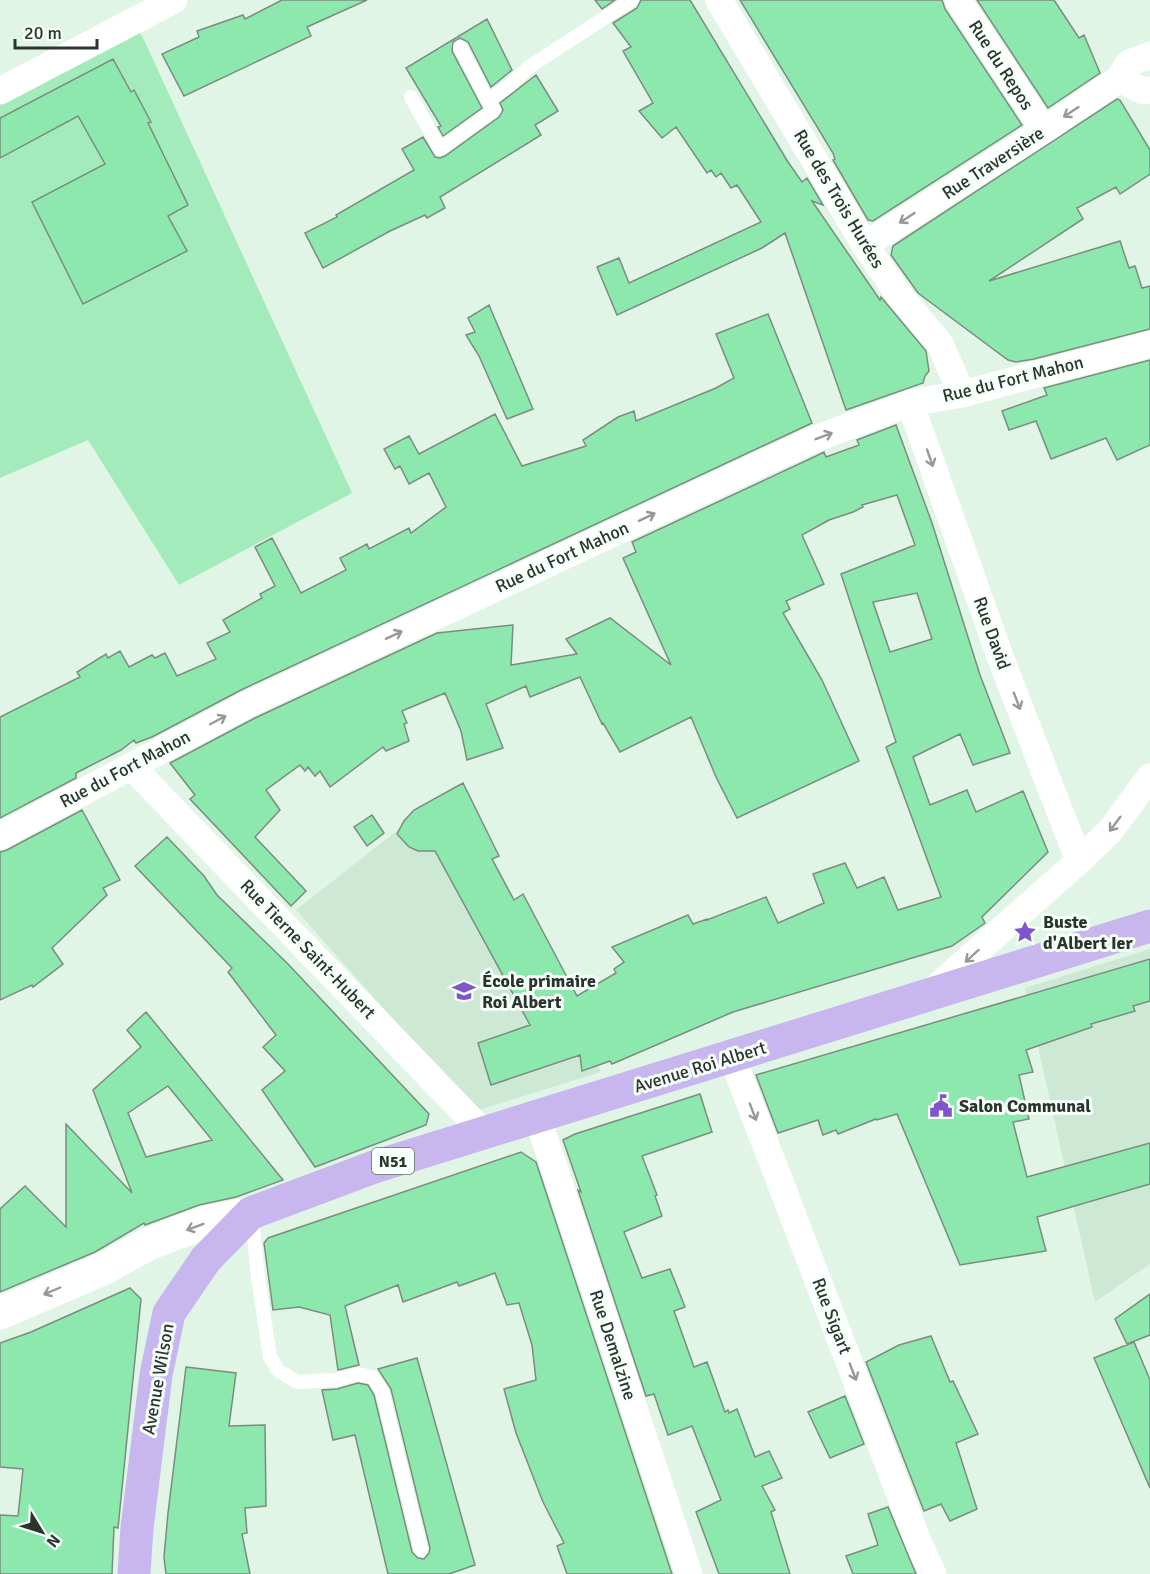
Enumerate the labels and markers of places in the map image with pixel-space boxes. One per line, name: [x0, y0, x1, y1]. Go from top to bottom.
place label: Buste d'Albert Ier: [1043, 911, 1133, 954]
place icon: Buste d'Albert Ier: [1012, 919, 1038, 945]
place label: École primaire Roi Albert: [482, 970, 596, 1013]
school or university icon: École primaire Roi Albert: [451, 978, 477, 1004]
public building icon: Salon Communal: [928, 1093, 954, 1119]
place label: Salon Communal: [959, 1095, 1091, 1117]

